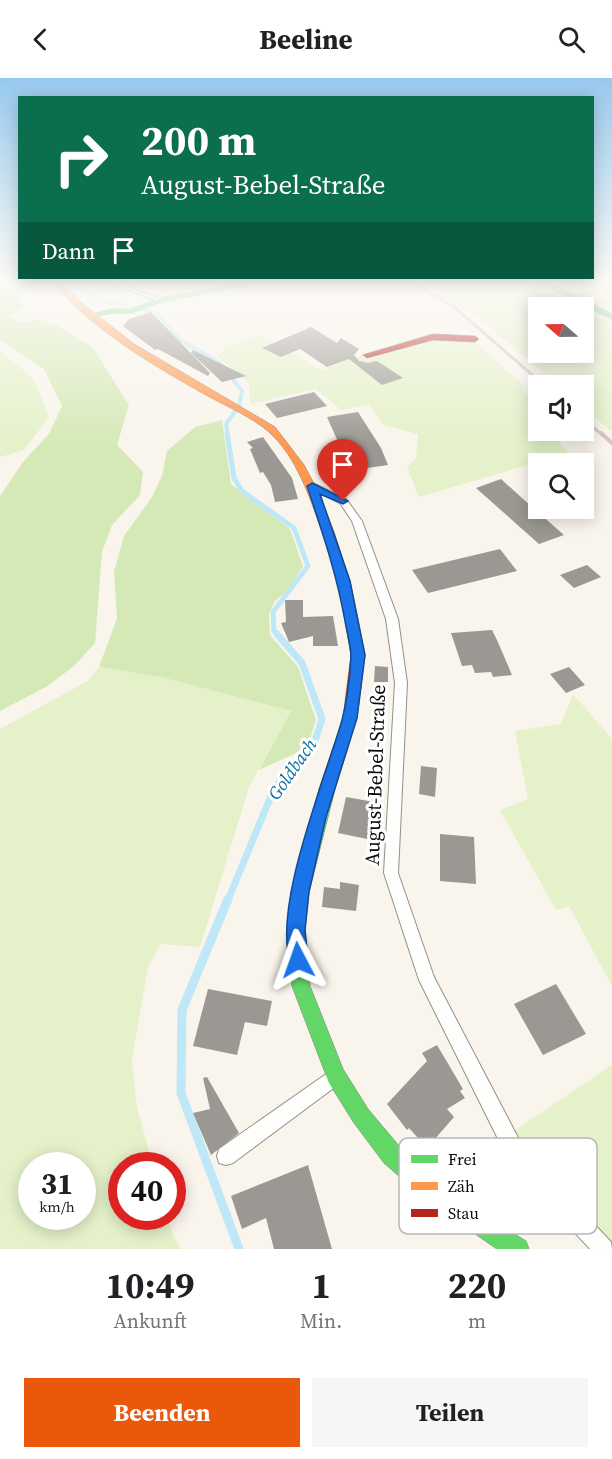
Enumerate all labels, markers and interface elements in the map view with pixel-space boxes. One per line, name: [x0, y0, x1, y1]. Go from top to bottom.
text: Beeline: [259, 21, 353, 58]
icon: back: [24, 23, 57, 56]
icon: search: [555, 23, 588, 56]
text: 200 m: [141, 111, 256, 169]
icon: right: [42, 120, 120, 198]
text: August-Bebel-Straße: [141, 166, 386, 203]
icon: arrive: [107, 234, 140, 267]
text: Dann: [42, 236, 95, 266]
north arrow: [528, 297, 594, 363]
map controls: [528, 297, 594, 519]
button: sound: [528, 375, 594, 441]
pin: [317, 439, 368, 501]
icon: arrive: [326, 448, 359, 481]
button: search: [528, 453, 594, 519]
street label: August-Bebel-Straße: [358, 684, 392, 866]
water label: Goldbach: [262, 733, 322, 805]
position arrow: [266, 928, 330, 992]
legend: [399, 1138, 597, 1234]
text: Frei: [448, 1148, 477, 1170]
speed limit sign: 40: [108, 1152, 186, 1230]
text: 31: [41, 1163, 73, 1204]
text: Zäh: [448, 1175, 475, 1197]
text: km/h: [39, 1196, 75, 1217]
text: Stau: [448, 1202, 479, 1224]
text: 10:49: [106, 1261, 194, 1310]
text: 1: [311, 1261, 331, 1310]
text: 220: [448, 1261, 506, 1310]
text: Ankunft: [114, 1307, 187, 1335]
text: Min.: [300, 1307, 342, 1335]
text: m: [468, 1307, 486, 1335]
button: Beenden: [24, 1378, 300, 1447]
button: Teilen: [312, 1378, 588, 1447]

